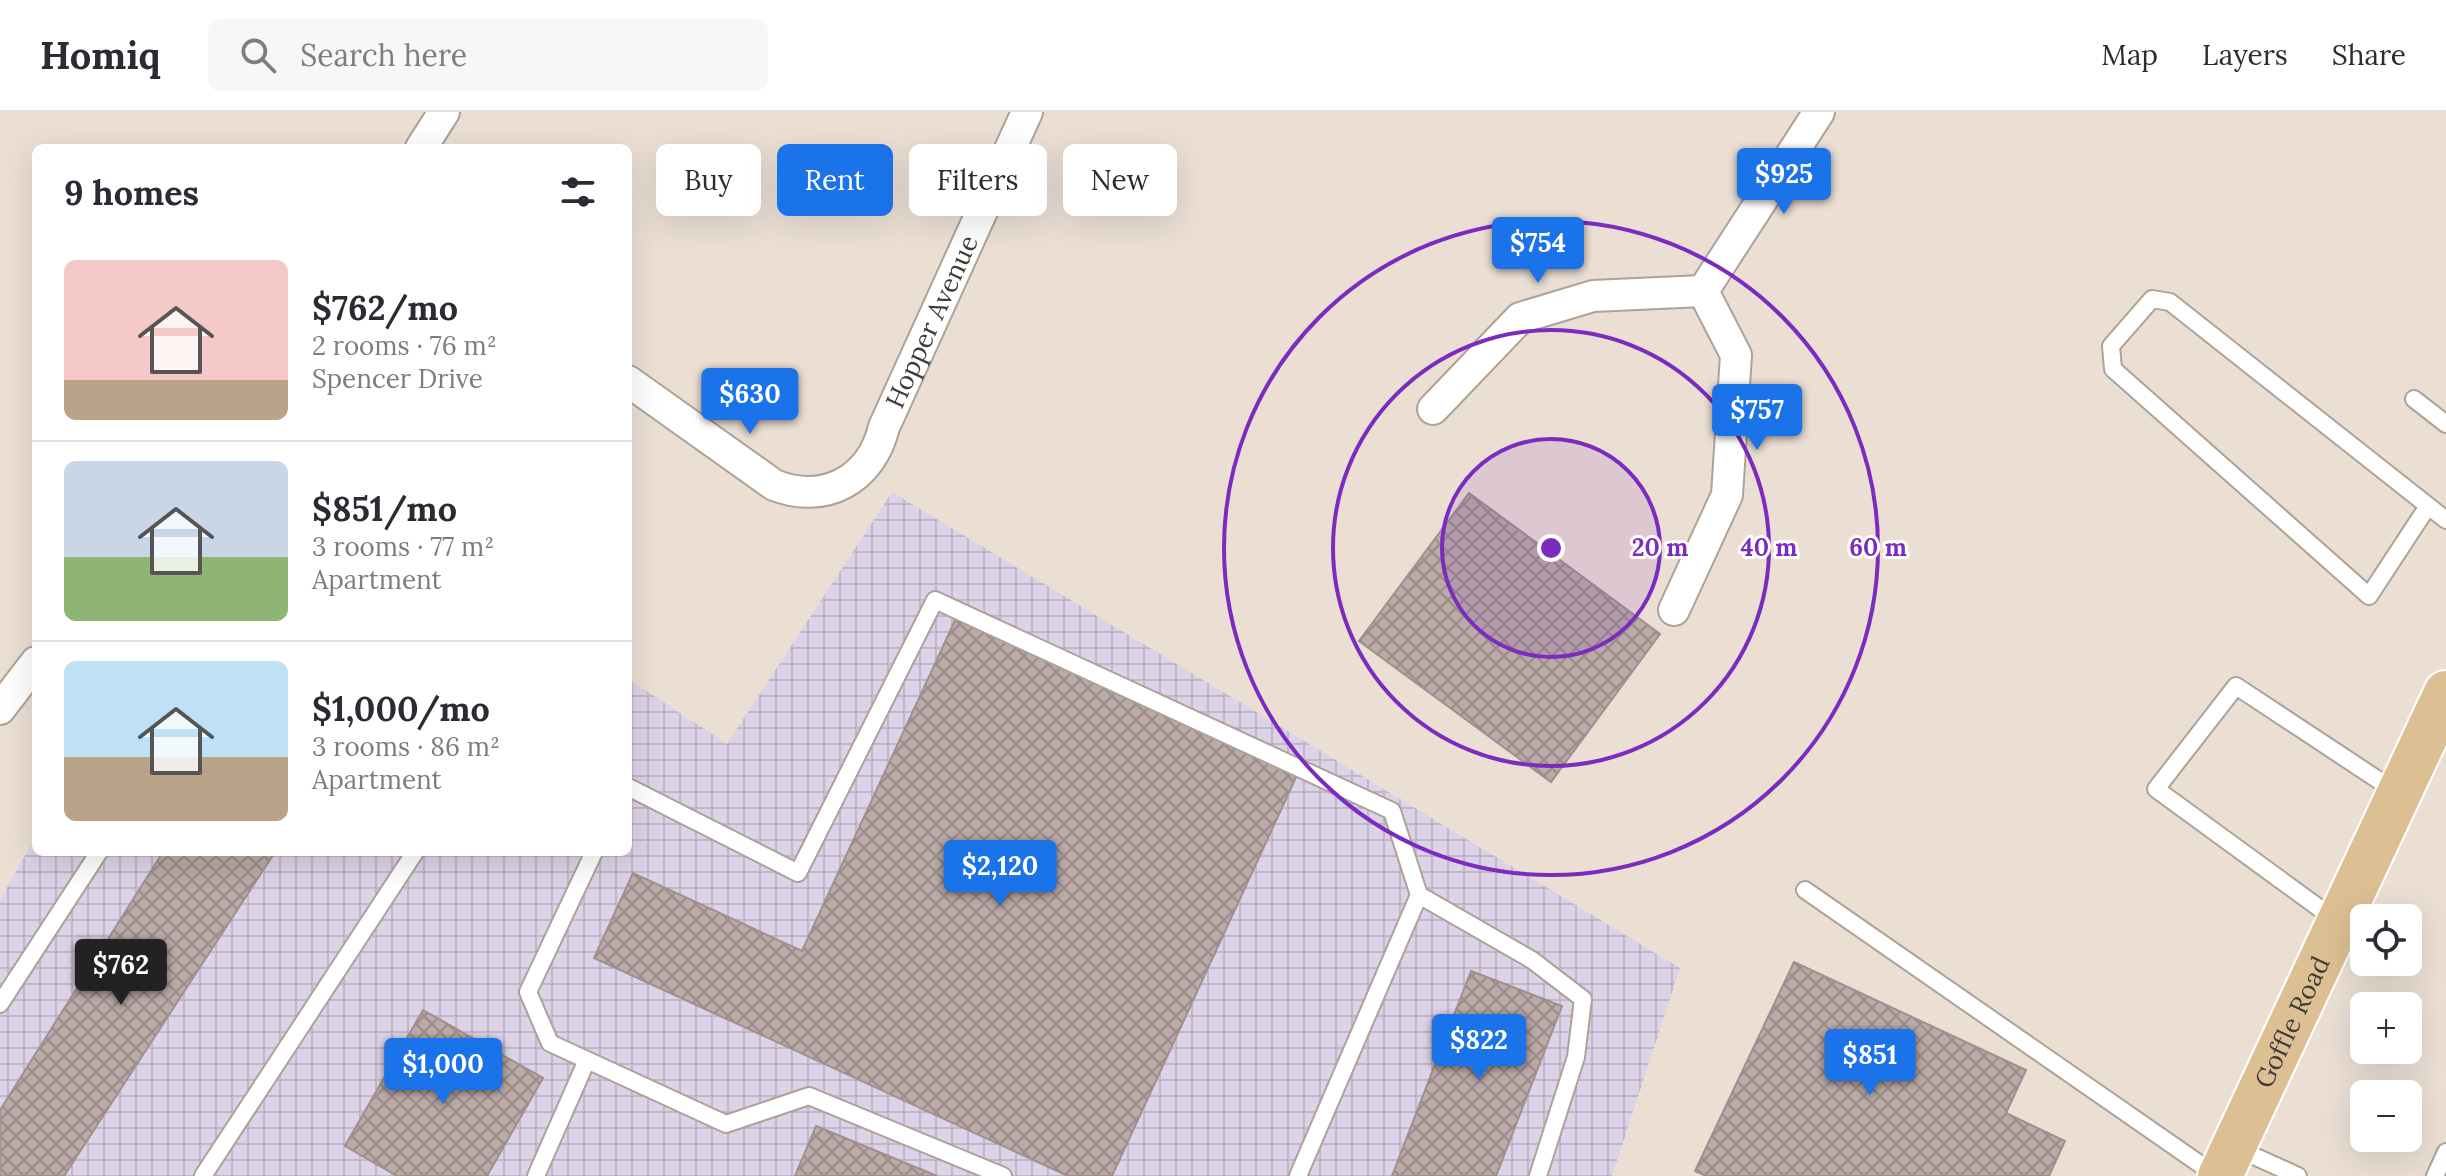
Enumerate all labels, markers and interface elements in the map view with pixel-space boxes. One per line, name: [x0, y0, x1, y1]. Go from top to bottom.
search box: [208, 19, 768, 91]
text: Homiq: [40, 31, 160, 79]
icon: search: [236, 33, 280, 77]
text: Search here: [300, 36, 467, 74]
text: Map: [2101, 37, 2158, 73]
text: Layers: [2202, 37, 2288, 73]
text: Share: [2332, 37, 2406, 73]
chip: Buy: [656, 144, 761, 216]
chip: Rent: [777, 144, 893, 216]
chip: Filters: [909, 144, 1047, 216]
chip: New: [1063, 144, 1177, 216]
pin: $925: [1737, 148, 1831, 216]
text: $925: [1755, 157, 1813, 190]
icon: filters: [556, 170, 600, 214]
text: 9 homes: [64, 171, 199, 214]
pin: $754: [1491, 217, 1585, 285]
text: $754: [1510, 226, 1566, 259]
street label: Hopper Avenue: [878, 230, 985, 413]
text: $762/mo: [312, 286, 458, 329]
icon: home: [128, 292, 224, 388]
text: 2 rooms · 76 m²: [312, 329, 497, 362]
text: Spencer Drive: [312, 362, 483, 395]
pin: $630: [703, 368, 797, 436]
text: $630: [719, 377, 781, 410]
pin: $757: [1710, 384, 1804, 452]
text: $757: [1730, 393, 1784, 426]
text: $851/mo: [312, 487, 457, 530]
icon: home: [128, 493, 224, 589]
text: 3 rooms · 77 m²: [312, 530, 494, 563]
text: 20 m: [1632, 532, 1688, 563]
text: 40 m: [1741, 532, 1797, 563]
text: 60 m: [1849, 532, 1907, 563]
centre of rings: [1537, 534, 1565, 562]
text: Apartment: [312, 563, 442, 596]
text: $1,000/mo: [312, 687, 490, 730]
icon: home: [128, 693, 224, 789]
text: 3 rooms · 86 m²: [312, 730, 500, 763]
text: Apartment: [312, 763, 442, 796]
pin: $2,120: [935, 840, 1065, 908]
text: $2,120: [962, 849, 1038, 882]
map controls: [2350, 904, 2422, 1152]
button: locate: [2350, 904, 2422, 976]
pin: $762: [74, 939, 168, 1007]
text: $762: [93, 948, 149, 981]
street label: Goffle Road: [2247, 951, 2337, 1093]
button: +: [2350, 992, 2422, 1064]
pin: $822: [1432, 1014, 1526, 1082]
text: $822: [1450, 1023, 1508, 1056]
pin: $851: [1823, 1029, 1917, 1097]
pin: $1,000: [378, 1038, 508, 1106]
text: $851: [1843, 1038, 1897, 1071]
text: $1,000: [402, 1047, 484, 1080]
button: −: [2350, 1080, 2422, 1152]

